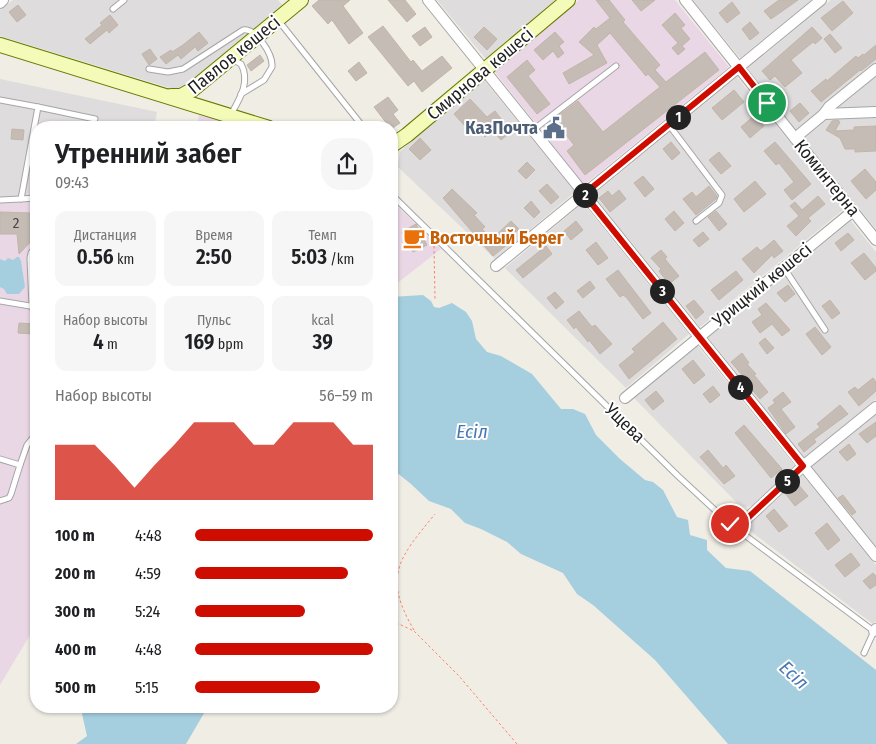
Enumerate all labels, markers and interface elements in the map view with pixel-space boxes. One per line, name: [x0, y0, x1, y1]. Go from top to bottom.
street label: Павлов көшесі: [183, 11, 285, 99]
street label: Смирнова көшесі: [422, 23, 538, 125]
pin: [746, 82, 788, 124]
icon: arrive: [753, 89, 781, 117]
pin: 1: [666, 104, 690, 130]
text: 1: [676, 109, 681, 126]
public building icon: КазПочта: [541, 115, 567, 141]
place label: КазПочта: [465, 117, 538, 139]
street label: Коминтерна: [789, 135, 865, 221]
text: Утренний забег: [55, 137, 242, 170]
button: share: [321, 138, 373, 190]
text: 09:43: [55, 173, 89, 192]
pin: 2: [572, 182, 598, 208]
text: 2: [582, 187, 589, 204]
house number: 2: [13, 214, 20, 232]
cafe icon: Восточный Берег: [401, 225, 427, 251]
text: Дистанция: [74, 227, 137, 244]
text: Время: [195, 227, 233, 244]
text: Темп: [308, 227, 337, 244]
place label: Восточный Берег: [430, 227, 565, 249]
street label: Урицкий көшесі: [707, 238, 816, 332]
text: 0.56: [76, 244, 114, 270]
text: 2:50: [196, 244, 232, 270]
text: 5:03: [291, 244, 327, 270]
text: km: [114, 251, 134, 268]
text: /km: [327, 251, 354, 268]
pin: 3: [650, 278, 674, 304]
text: 3: [659, 283, 666, 300]
text: Набор высоты: [63, 312, 148, 329]
text: Пульс: [197, 312, 231, 329]
text: kcal: [311, 312, 334, 329]
text: 4: [93, 329, 104, 355]
text: 169: [185, 329, 215, 355]
text: 39: [313, 329, 333, 355]
text: m: [104, 336, 118, 353]
text: bpm: [215, 336, 243, 353]
pin: 4: [728, 374, 752, 400]
text: 4: [737, 379, 744, 396]
text: Набор высоты: [55, 386, 152, 405]
text: 56–59 m: [319, 386, 373, 405]
street label: Ущева: [600, 398, 650, 448]
water label: Есіл: [456, 420, 488, 443]
pin: 5: [774, 468, 800, 494]
text: 5: [784, 473, 791, 490]
pin: [709, 503, 751, 545]
icon: check: [716, 510, 744, 538]
text: 100 m: [55, 526, 95, 545]
text: 4:48: [135, 526, 162, 545]
text: 200 m: [55, 564, 95, 583]
text: 4:59: [135, 564, 161, 583]
text: 300 m: [55, 602, 96, 621]
text: 5:24: [135, 602, 160, 621]
text: 400 m: [55, 640, 96, 659]
text: 4:48: [135, 640, 162, 659]
water label: Есіл: [775, 656, 813, 694]
text: 500 m: [55, 678, 96, 697]
text: 5:15: [135, 678, 159, 697]

